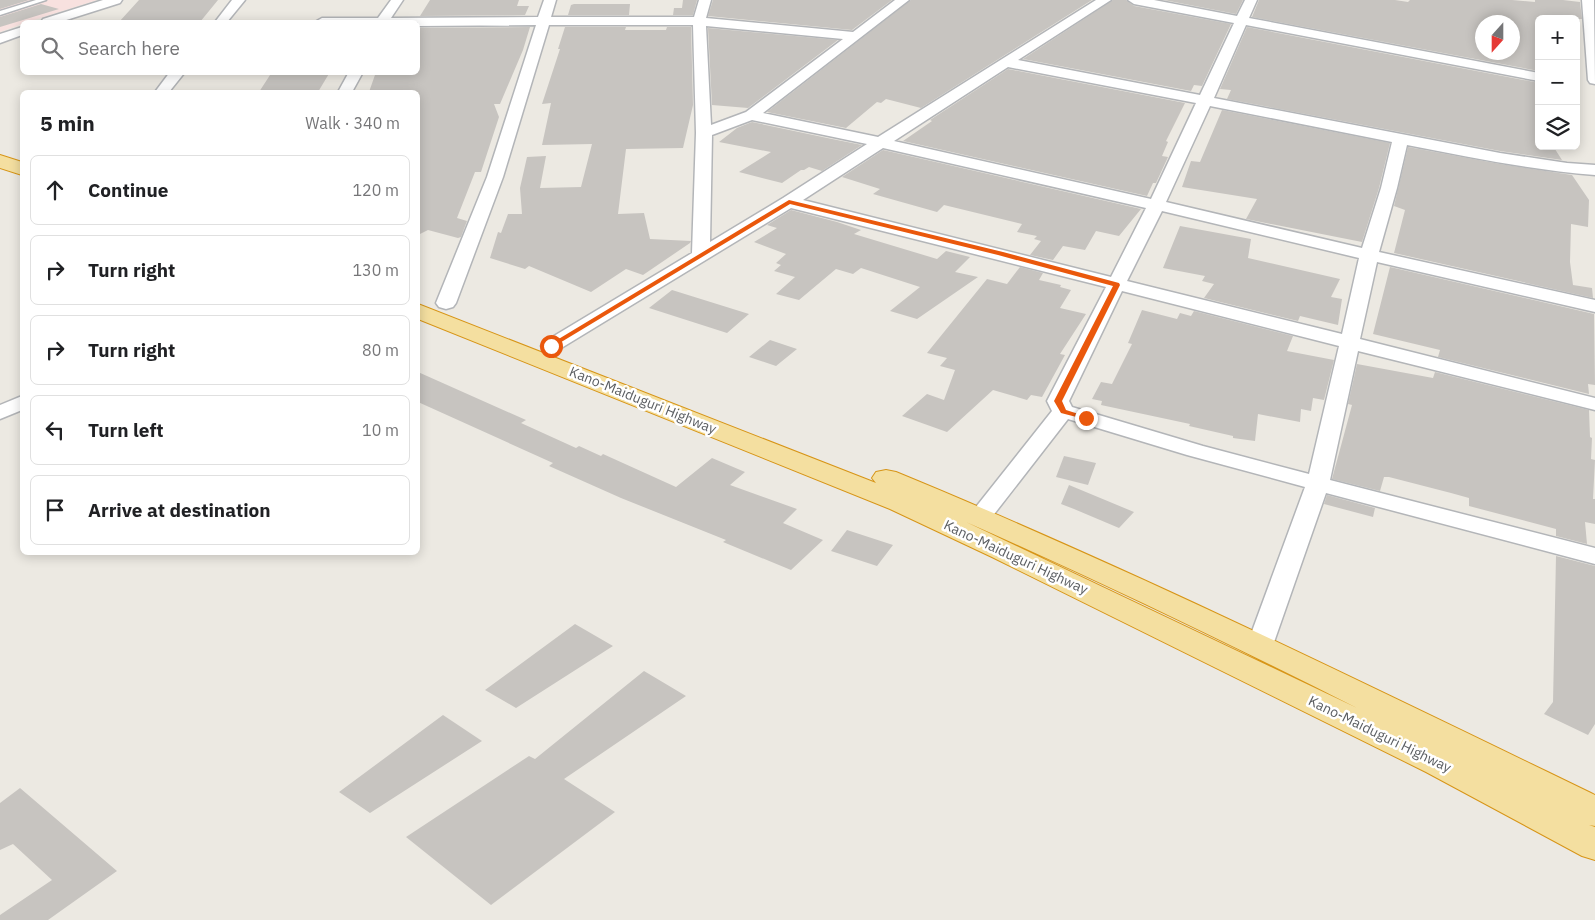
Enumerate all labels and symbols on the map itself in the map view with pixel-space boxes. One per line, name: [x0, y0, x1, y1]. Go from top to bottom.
north arrow: [1475, 15, 1520, 60]
route start: [540, 335, 563, 358]
street label: Kano-Maiduguri Highway: [567, 362, 719, 438]
route end: [1075, 407, 1098, 430]
street label: Kano-Maiduguri Highway: [941, 516, 1091, 598]
street label: Kano-Maiduguri Highway: [1305, 691, 1455, 777]

